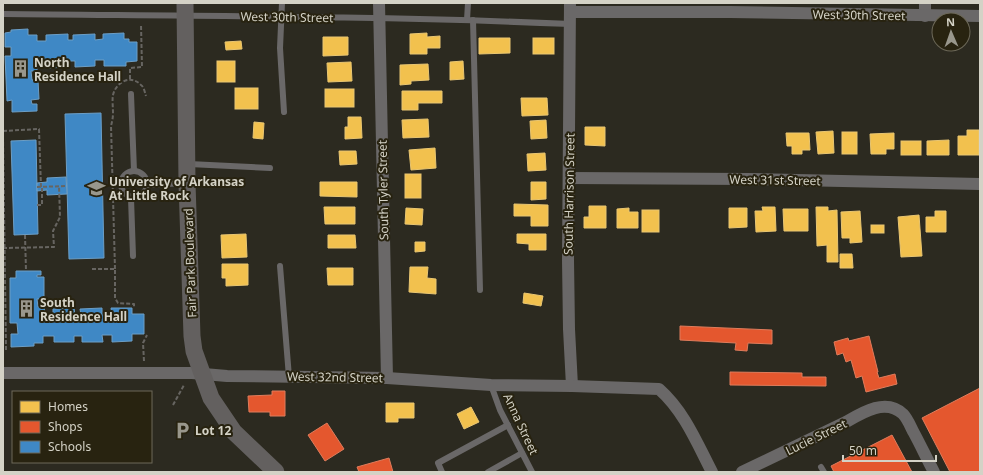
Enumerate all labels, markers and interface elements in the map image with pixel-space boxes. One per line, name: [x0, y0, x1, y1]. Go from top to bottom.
street label: West 30th Street: [812, 6, 906, 24]
street label: West 30th Street: [240, 8, 334, 26]
north arrow: [931, 12, 971, 52]
text: N: [946, 14, 955, 29]
place label: North Residence Hall: [34, 54, 121, 85]
building icon: North Residence Hall: [11, 59, 31, 79]
street label: South Harrison Street: [559, 132, 579, 255]
street label: South Tyler Street: [374, 139, 392, 240]
street label: West 31st Street: [729, 171, 821, 189]
place label: University of Arkansas At Little Rock: [109, 173, 244, 204]
school or university icon: University of Arkansas At Little Rock: [86, 178, 106, 198]
street label: Fair Park Boulevard: [180, 208, 200, 318]
place label: South Residence Hall: [40, 294, 127, 325]
building icon: South Residence Hall: [17, 299, 37, 319]
street label: West 32nd Street: [287, 368, 384, 386]
legend: [12, 391, 152, 463]
street label: Anna Street: [499, 391, 543, 458]
text: Homes: [48, 398, 88, 415]
street label: Lucie Street: [783, 415, 850, 459]
text: Shops: [48, 418, 83, 435]
parking icon: Lot 12: [172, 420, 192, 440]
place label: Lot 12: [195, 422, 231, 439]
scale bar: [843, 437, 936, 463]
text: Schools: [48, 438, 91, 455]
text: 50 m: [849, 442, 877, 459]

